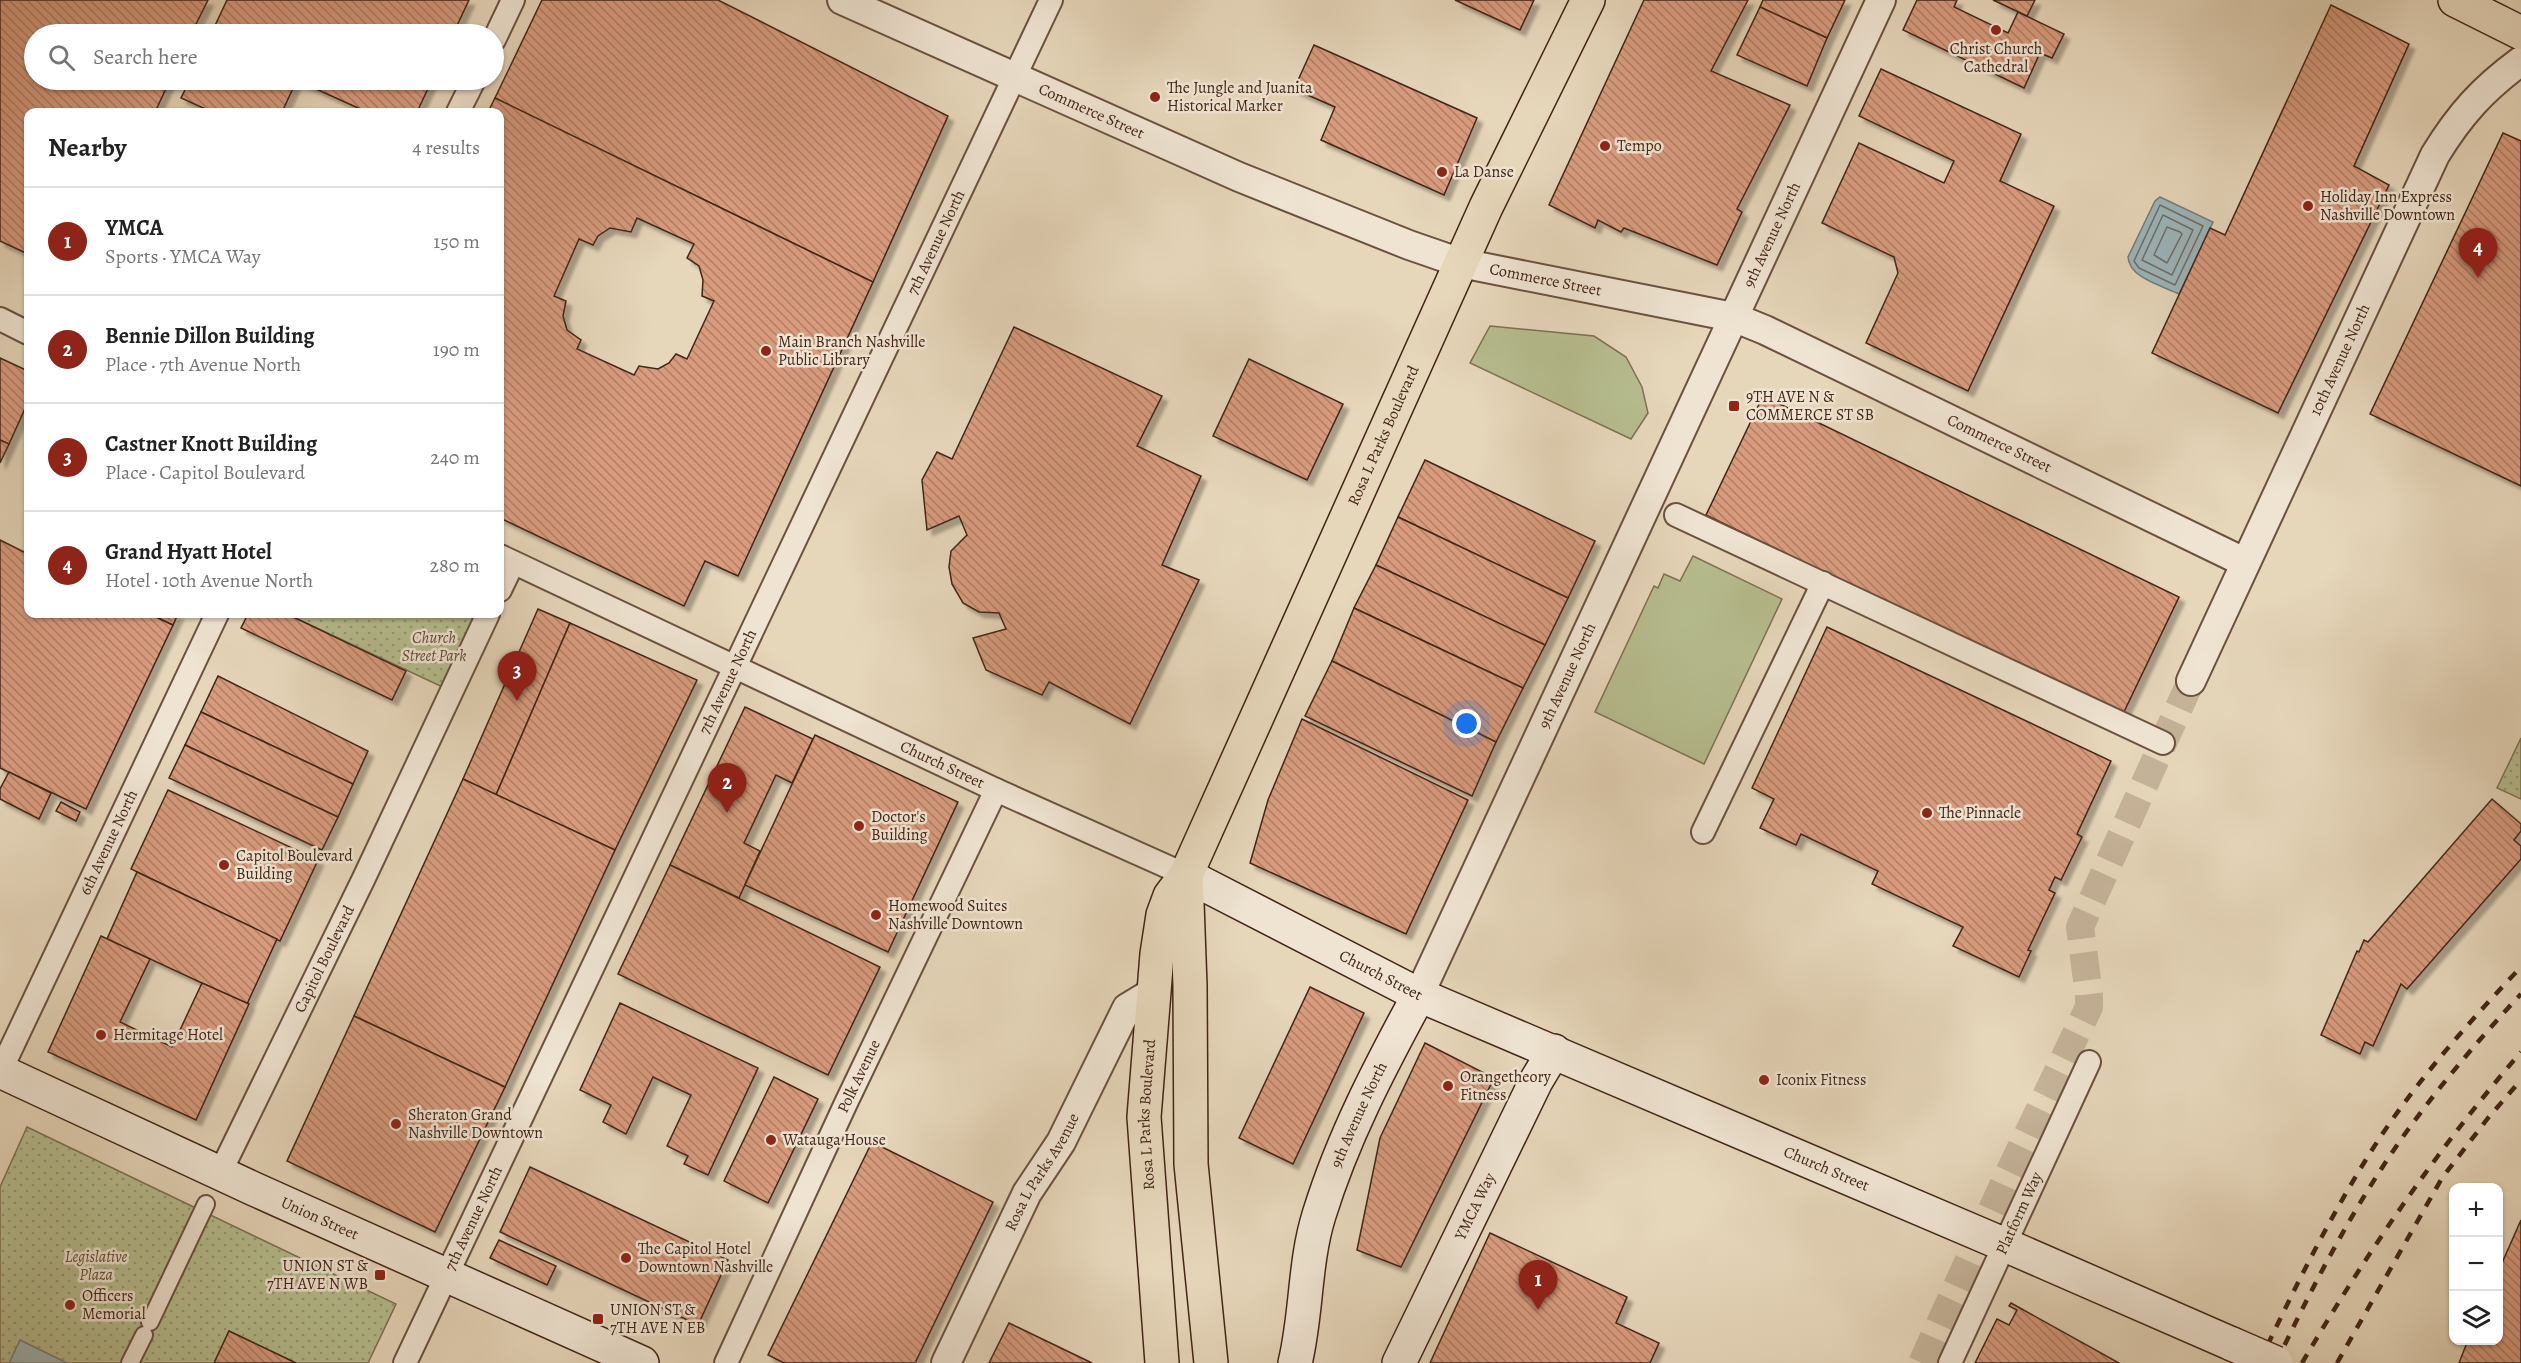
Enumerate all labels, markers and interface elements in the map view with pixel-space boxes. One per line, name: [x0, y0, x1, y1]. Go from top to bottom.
marker: Christ Church Cathedral: [1989, 23, 2003, 37]
search box: [24, 24, 504, 90]
place label: Christ Church Cathedral: [1950, 38, 2043, 78]
icon: search: [45, 41, 78, 74]
text: Search here: [93, 42, 198, 72]
place label: The Jungle and Juanita Historical Marker: [1167, 77, 1313, 117]
street label: Commerce Street: [1035, 78, 1148, 144]
marker: The Jungle and Juanita Historical Marker: [1148, 90, 1162, 104]
text: Nearby: [48, 130, 127, 165]
text: 4 results: [412, 134, 480, 161]
place label: Tempo: [1617, 135, 1662, 157]
marker: Tempo: [1598, 139, 1612, 153]
place label: La Danse: [1454, 161, 1514, 183]
marker: La Danse: [1435, 165, 1449, 179]
street label: 9th Avenue North: [1738, 178, 1806, 291]
street label: 7th Avenue North: [902, 186, 971, 299]
place label: Holiday Inn Express Nashville Downtown: [2320, 186, 2455, 226]
marker: Holiday Inn Express Nashville Downtown: [2301, 199, 2315, 213]
text: YMCA: [105, 213, 163, 243]
text: 1: [64, 228, 71, 255]
text: 150 m: [433, 228, 480, 255]
pin: 4: [2458, 228, 2498, 278]
text: Sports · YMCA Way: [105, 243, 261, 270]
street label: Commerce Street: [1488, 258, 1603, 302]
street label: 10th Avenue North: [2305, 300, 2376, 419]
text: Bennie Dillon Building: [105, 321, 315, 351]
place label: Main Branch Nashville Public Library: [778, 331, 925, 371]
text: 2: [63, 336, 72, 363]
text: 190 m: [433, 336, 480, 363]
marker: Main Branch Nashville Public Library: [759, 344, 773, 358]
text: Place · 7th Avenue North: [105, 351, 301, 378]
street label: Rosa L Parks Boulevard: [1342, 362, 1425, 509]
place label: 9TH AVE N & COMMERCE ST SB: [1746, 386, 1874, 426]
marker: 9TH AVE N & COMMERCE ST SB: [1727, 399, 1741, 413]
street label: Commerce Street: [1943, 409, 2055, 478]
text: Castner Knott Building: [105, 429, 317, 459]
text: 3: [63, 444, 72, 471]
text: 240 m: [430, 444, 480, 471]
text: Place · Capitol Boulevard: [105, 459, 305, 486]
text: Grand Hyatt Hotel: [105, 537, 272, 567]
text: 4: [63, 552, 72, 579]
text: 280 m: [430, 552, 480, 579]
text: Hotel · 10th Avenue North: [105, 567, 313, 594]
street label: 9th Avenue North: [1533, 619, 1601, 732]
street label: 7th Avenue North: [694, 625, 762, 738]
park label: Church Street Park: [402, 627, 466, 667]
pin: 3: [498, 652, 536, 701]
your location: [1452, 709, 1481, 738]
street label: Church Street: [896, 735, 988, 794]
pin: 2: [708, 764, 746, 813]
street label: 6th Avenue North: [74, 786, 143, 899]
place label: The Pinnacle: [1939, 802, 2021, 824]
place label: Doctor's Building: [871, 806, 928, 846]
marker: The Pinnacle: [1920, 806, 1934, 820]
marker: Doctor's Building: [852, 819, 866, 833]
place label: Capitol Boulevard Building: [236, 845, 353, 885]
marker: Capitol Boulevard Building: [217, 858, 231, 872]
place label: Homewood Suites Nashville Downtown: [888, 895, 1023, 935]
street label: Capitol Boulevard: [289, 901, 360, 1016]
marker: Homewood Suites Nashville Downtown: [869, 908, 883, 922]
street label: Church Street: [1335, 945, 1426, 1006]
place label: Hermitage Hotel: [113, 1024, 223, 1046]
marker: Hermitage Hotel: [94, 1028, 108, 1042]
street label: Polk Avenue: [832, 1036, 886, 1116]
street label: Rosa L Parks Boulevard: [1133, 1038, 1161, 1191]
street label: 9th Avenue North: [1325, 1058, 1393, 1171]
place label: Orangetheory Fitness: [1460, 1066, 1552, 1106]
place label: Iconix Fitness: [1776, 1069, 1866, 1091]
marker: Iconix Fitness: [1757, 1073, 1771, 1087]
marker: Orangetheory Fitness: [1441, 1079, 1455, 1093]
place label: Sheraton Grand Nashville Downtown: [408, 1104, 543, 1144]
street label: Rosa L Parks Avenue: [1000, 1109, 1085, 1235]
marker: Sheraton Grand Nashville Downtown: [389, 1117, 403, 1131]
place label: Watauga House: [782, 1129, 886, 1151]
marker: Watauga House: [764, 1133, 778, 1147]
street label: Church Street: [1780, 1141, 1873, 1197]
street label: 7th Avenue North: [439, 1162, 508, 1275]
street label: Platform Way: [1991, 1167, 2048, 1258]
street label: YMCA Way: [1449, 1168, 1501, 1245]
map controls: [2449, 1183, 2503, 1345]
button: +: [2449, 1183, 2503, 1237]
street label: Union Street: [277, 1191, 362, 1245]
button: −: [2449, 1237, 2503, 1291]
place label: The Capitol Hotel Downtown Nashville: [638, 1238, 773, 1278]
park label: Legislative Plaza: [65, 1246, 127, 1286]
marker: The Capitol Hotel Downtown Nashville: [619, 1251, 633, 1265]
place label: UNION ST & 7TH AVE N WB: [267, 1255, 369, 1295]
pin: 1: [1518, 1260, 1558, 1310]
marker: UNION ST & 7TH AVE N WB: [373, 1268, 387, 1282]
place label: Officers Memorial: [82, 1285, 146, 1325]
button: layers: [2449, 1291, 2503, 1345]
marker: Officers Memorial: [63, 1298, 77, 1312]
place label: UNION ST & 7TH AVE N EB: [610, 1299, 705, 1339]
marker: UNION ST & 7TH AVE N EB: [591, 1312, 605, 1326]

